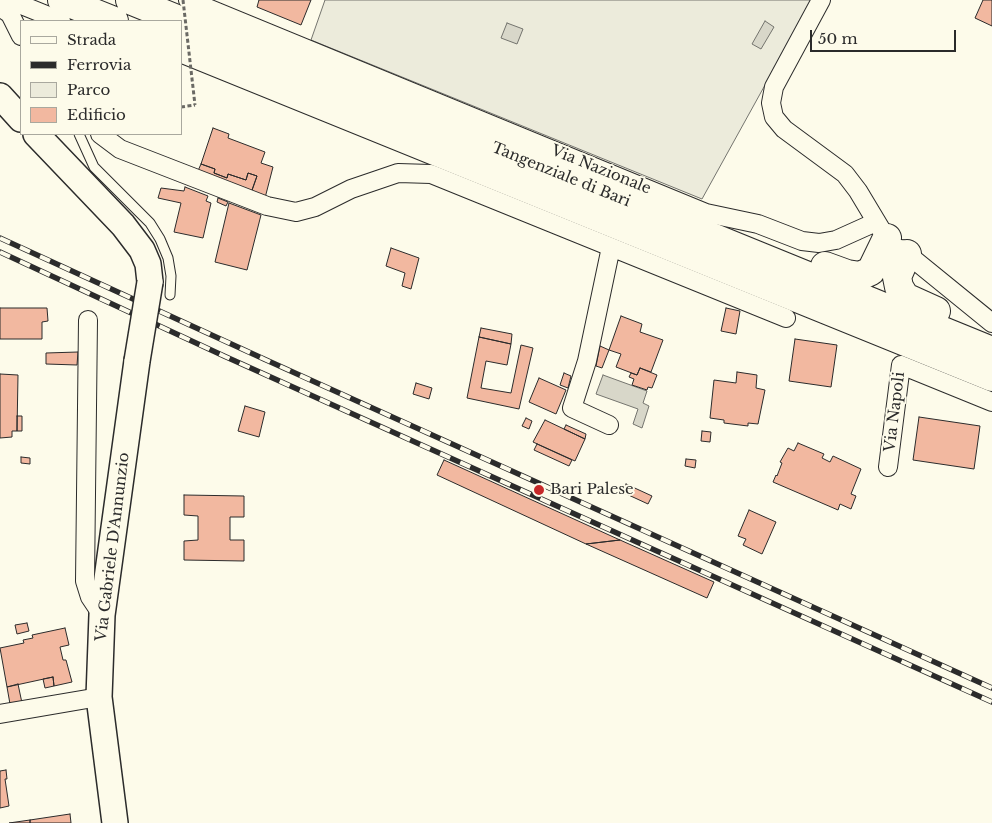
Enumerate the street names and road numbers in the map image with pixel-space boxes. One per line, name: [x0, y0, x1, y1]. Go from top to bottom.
street label: Tangenziale di Bari: [489, 139, 633, 211]
street label: Via Nazionale: [548, 142, 654, 198]
street label: Via Napoli: [881, 371, 909, 453]
street label: Via Gabriele D'Annunzio: [92, 451, 134, 643]

